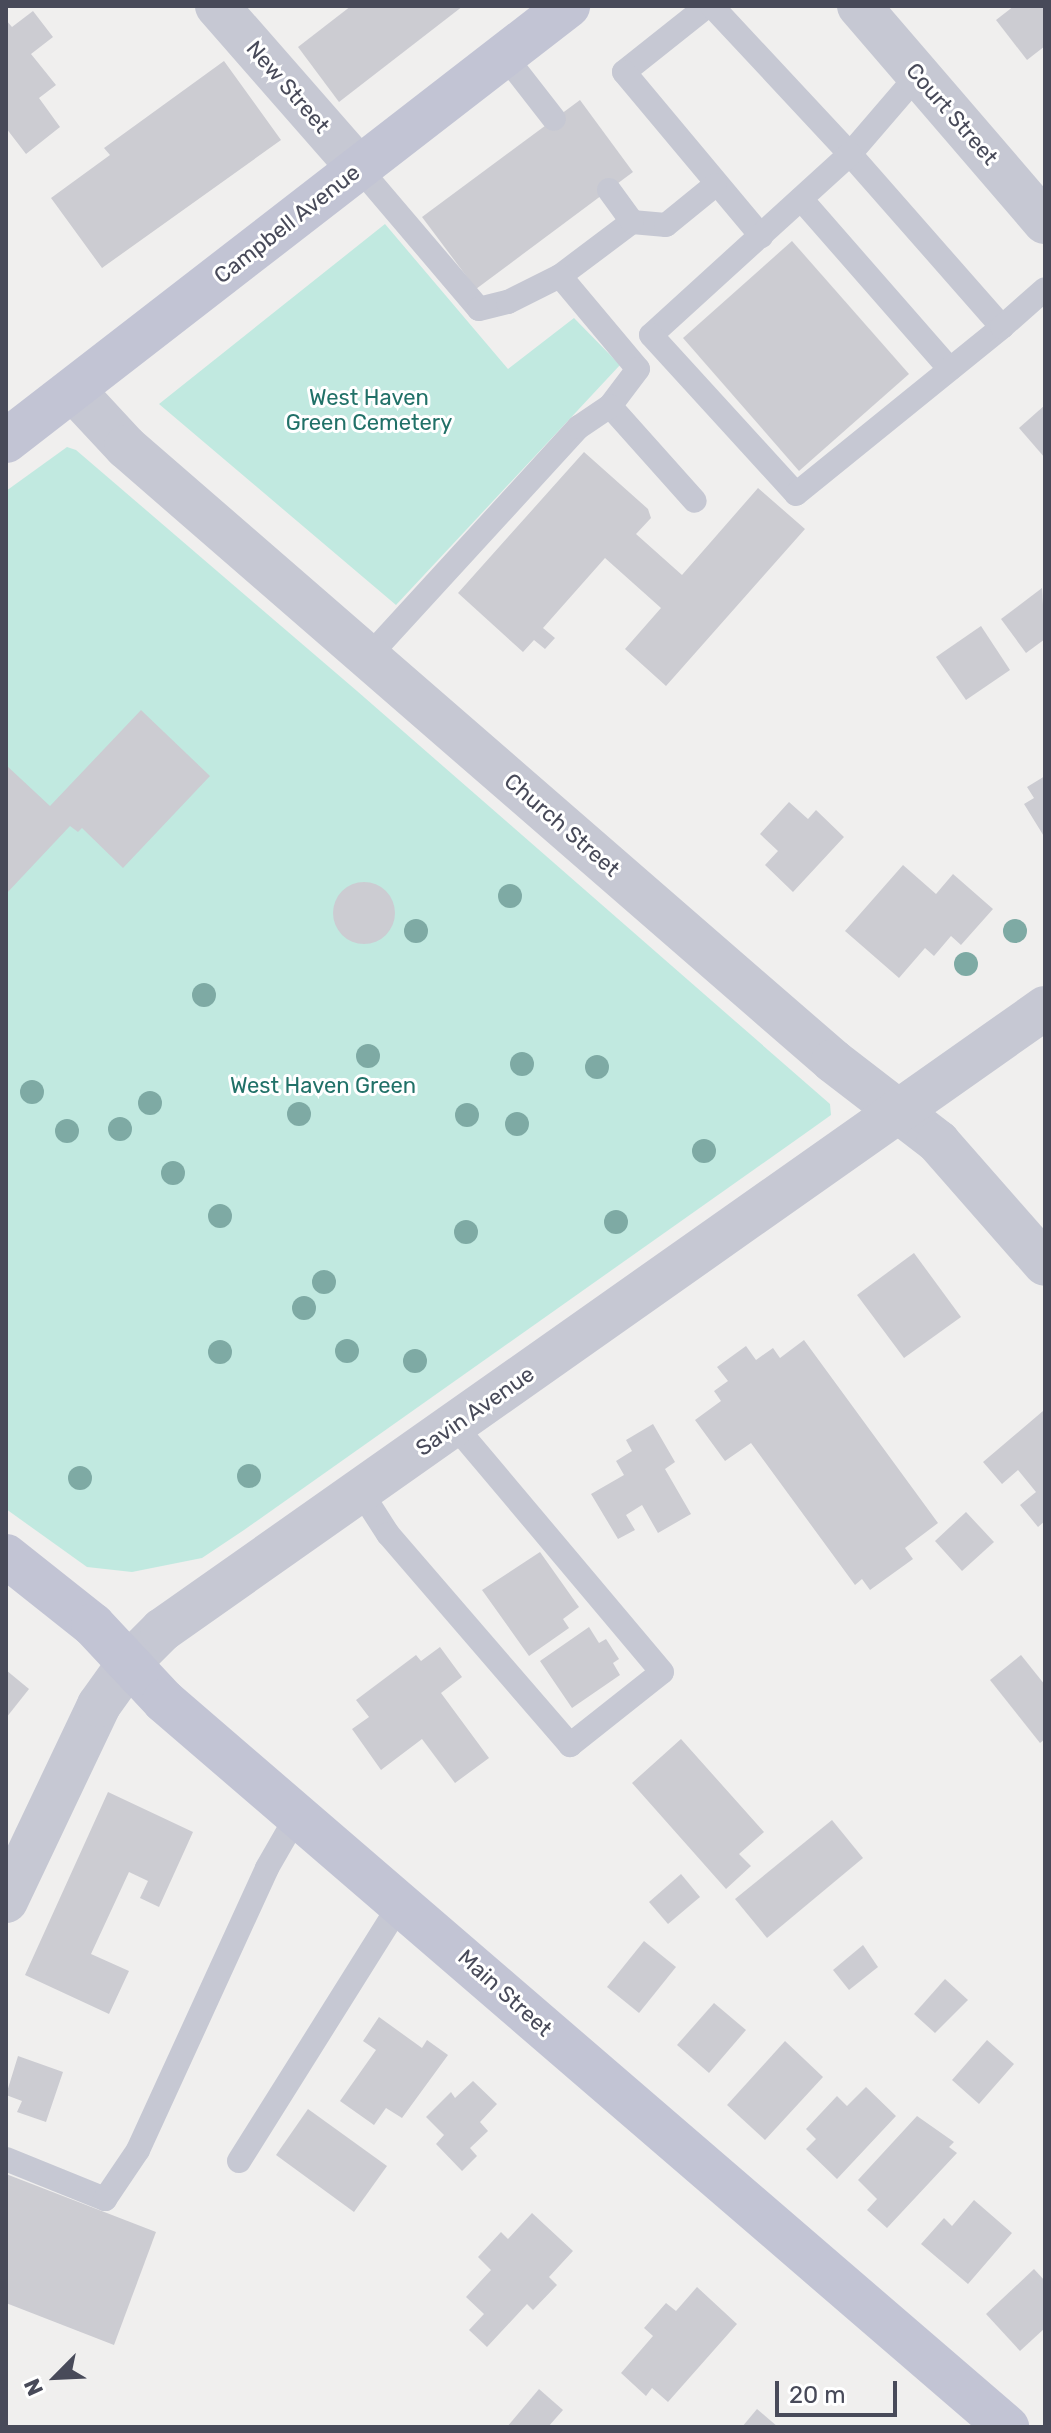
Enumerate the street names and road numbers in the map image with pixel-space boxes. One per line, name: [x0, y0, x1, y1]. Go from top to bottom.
street label: New Street: [241, 35, 335, 139]
street label: Court Street: [901, 58, 1003, 170]
street label: Campbell Avenue: [209, 159, 365, 289]
street label: Church Street: [499, 768, 625, 882]
street label: Savin Avenue: [411, 1360, 539, 1462]
street label: Main Street: [453, 1944, 557, 2042]

